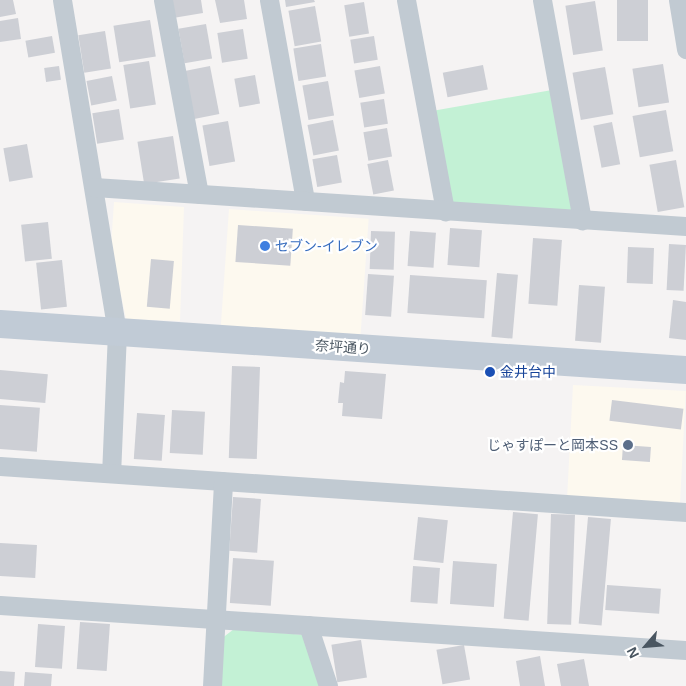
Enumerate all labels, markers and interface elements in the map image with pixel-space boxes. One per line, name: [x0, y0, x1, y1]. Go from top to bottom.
place label: セブン-イレブン: [275, 238, 378, 254]
marker: セブン-イレブン: [259, 240, 271, 252]
street label: 奈坪通り: [314, 337, 372, 357]
place label: 金井台中: [500, 364, 556, 380]
marker: 金井台中: [484, 366, 496, 378]
place label: じゃすぽーと岡本SS: [487, 437, 618, 453]
marker: じゃすぽーと岡本SS: [622, 439, 634, 451]
north arrow: [621, 621, 671, 671]
text: N: [623, 645, 642, 661]

